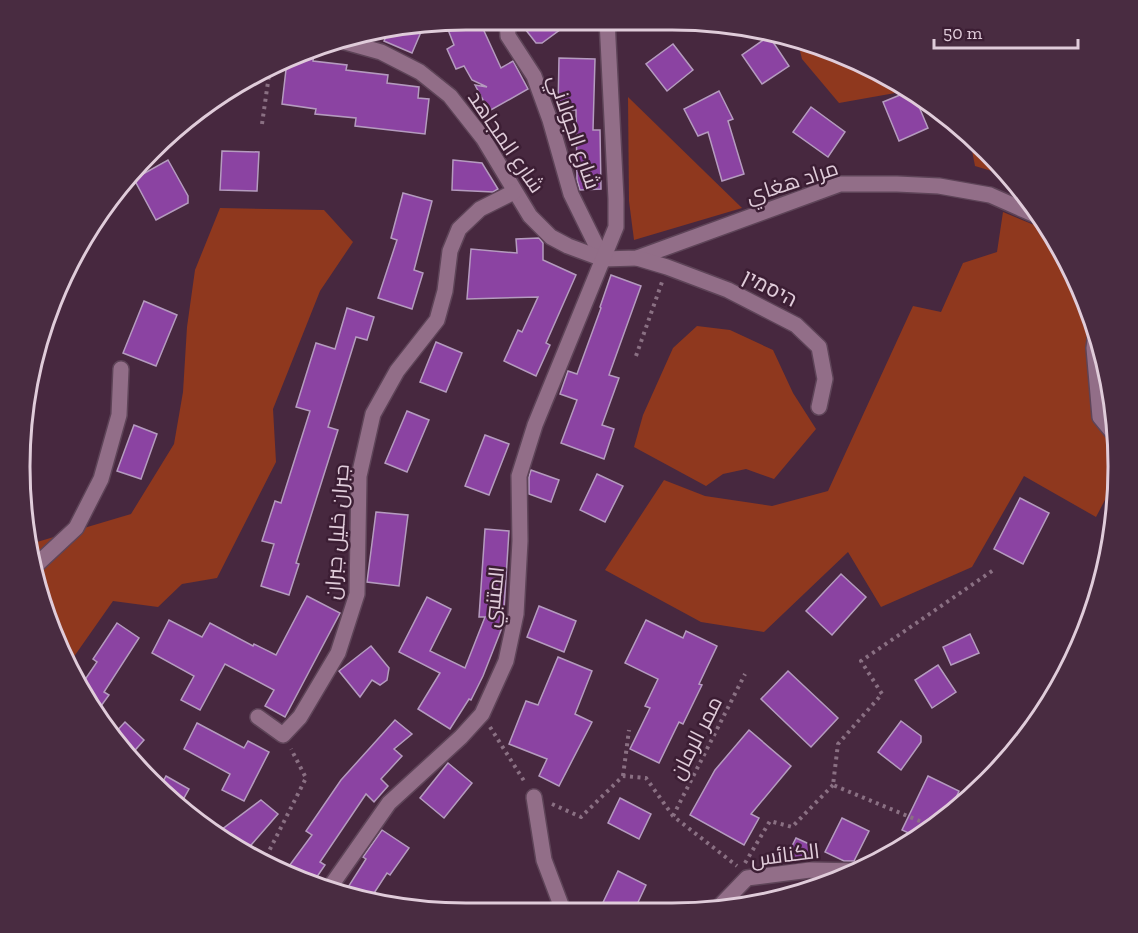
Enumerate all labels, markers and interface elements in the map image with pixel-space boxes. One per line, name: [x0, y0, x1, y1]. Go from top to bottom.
scale bar: [934, 12, 1078, 50]
text: 50 m: [943, 22, 983, 44]
street label: شارع الجولاني: [539, 71, 606, 194]
street label: شارع المجاهد: [461, 86, 550, 199]
street label: مراد هغاي: [743, 155, 842, 212]
street label: היסמין: [739, 263, 802, 312]
street label: جبران خليل جبران: [319, 463, 355, 601]
street label: المتنبي: [478, 565, 513, 629]
street label: ممر الرمان: [664, 692, 728, 784]
street label: الكنائس: [749, 838, 821, 872]

